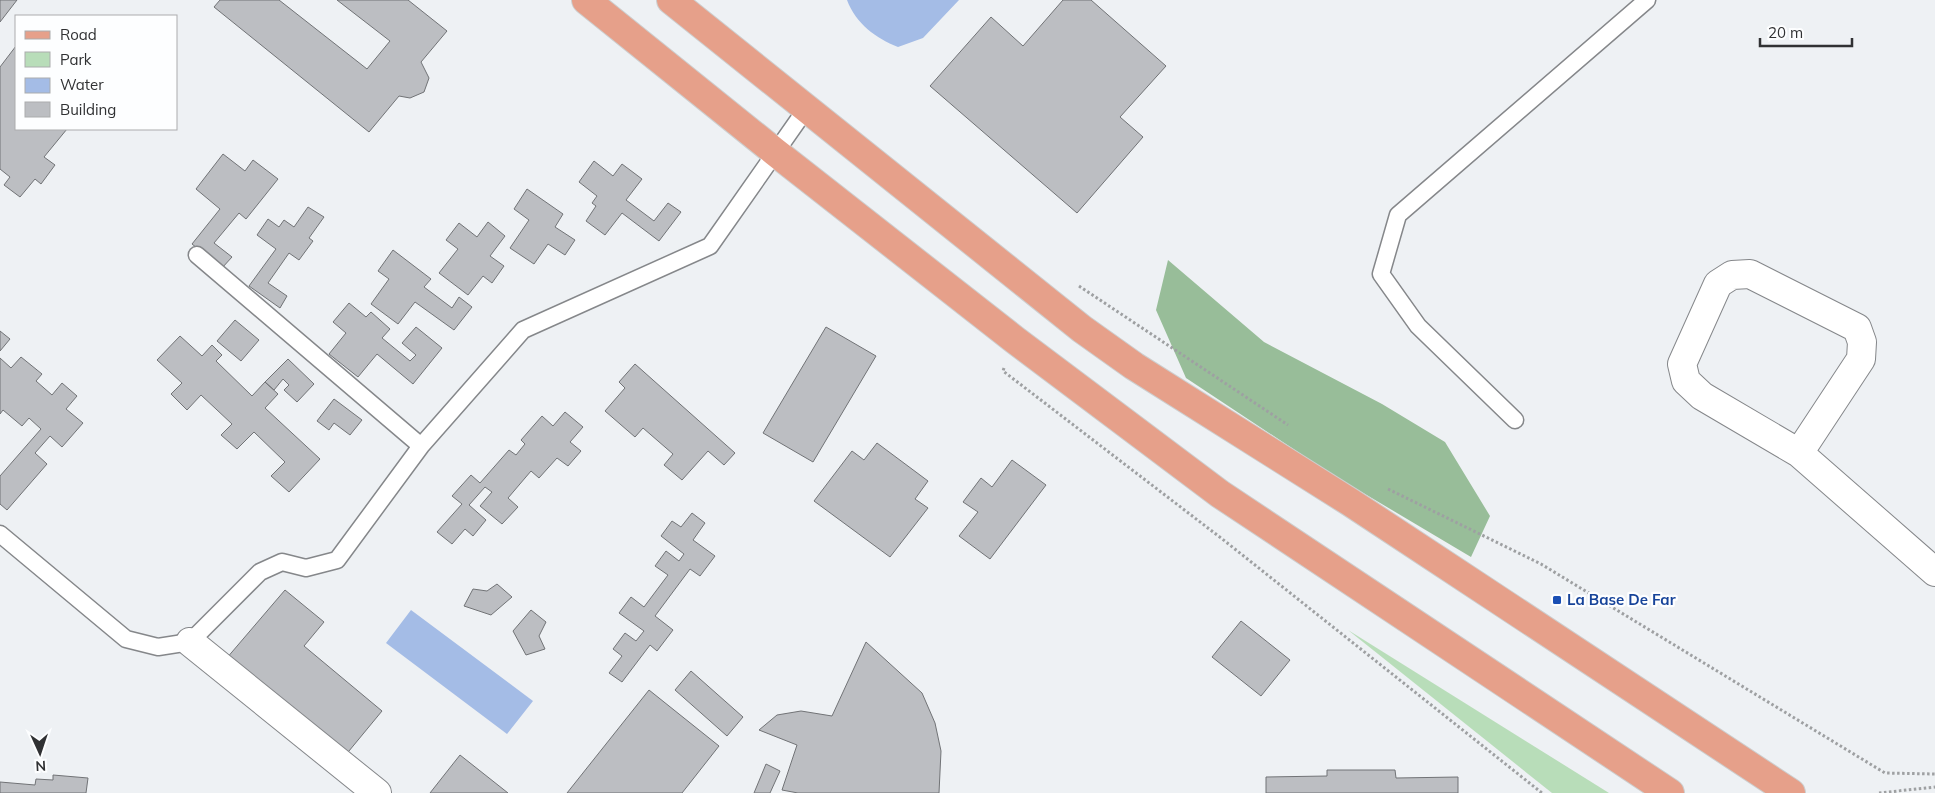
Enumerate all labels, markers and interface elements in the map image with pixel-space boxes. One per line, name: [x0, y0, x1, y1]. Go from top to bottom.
legend: [15, 15, 178, 130]
scale bar: [1760, 15, 1852, 47]
text: 20 m: [1768, 23, 1803, 42]
text: Road: [60, 25, 97, 44]
text: Park: [60, 50, 92, 69]
text: Water: [60, 75, 104, 94]
text: Building: [60, 100, 116, 119]
place label: La Base De Far: [1567, 590, 1676, 609]
marker: La Base De Far: [1551, 594, 1563, 606]
north arrow: [15, 728, 65, 778]
text: N: [35, 757, 46, 775]

